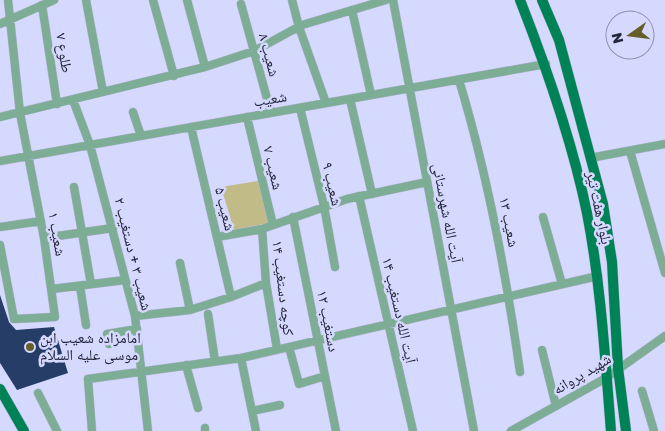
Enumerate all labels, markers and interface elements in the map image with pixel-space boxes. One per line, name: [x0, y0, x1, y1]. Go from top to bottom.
north arrow: [605, 10, 655, 60]
street label: شعیب ۸: [255, 31, 284, 79]
text: N: [607, 31, 626, 45]
street label: طلوع ۷: [51, 32, 77, 74]
street label: شعیب: [252, 86, 288, 110]
street label: شعیب ۷: [260, 144, 288, 192]
street label: شعیب ۹: [319, 160, 347, 208]
street label: آیت الله شهرستانی: [428, 162, 467, 266]
street label: بلوار هفت تیر: [582, 169, 616, 246]
street label: شعیب ۵: [211, 185, 240, 233]
street label: شعیب ۳ + دستغیب ۲: [111, 195, 157, 312]
street label: شعیب ۱۳: [496, 195, 524, 249]
street label: شعیب ۱: [45, 210, 71, 257]
street label: کوچه دستغیب ۱۴: [268, 239, 299, 337]
street label: آیت الله دستغیب ۱۴: [379, 255, 421, 366]
street label: دستغیب ۱۲: [314, 288, 344, 353]
place label: امامزاده شعیب ابن موسی علیه السلام: [40, 328, 141, 365]
marker: امامزاده شعیب ابن موسی علیه السلام: [24, 341, 36, 353]
street label: شهید پروانه: [549, 349, 614, 398]

